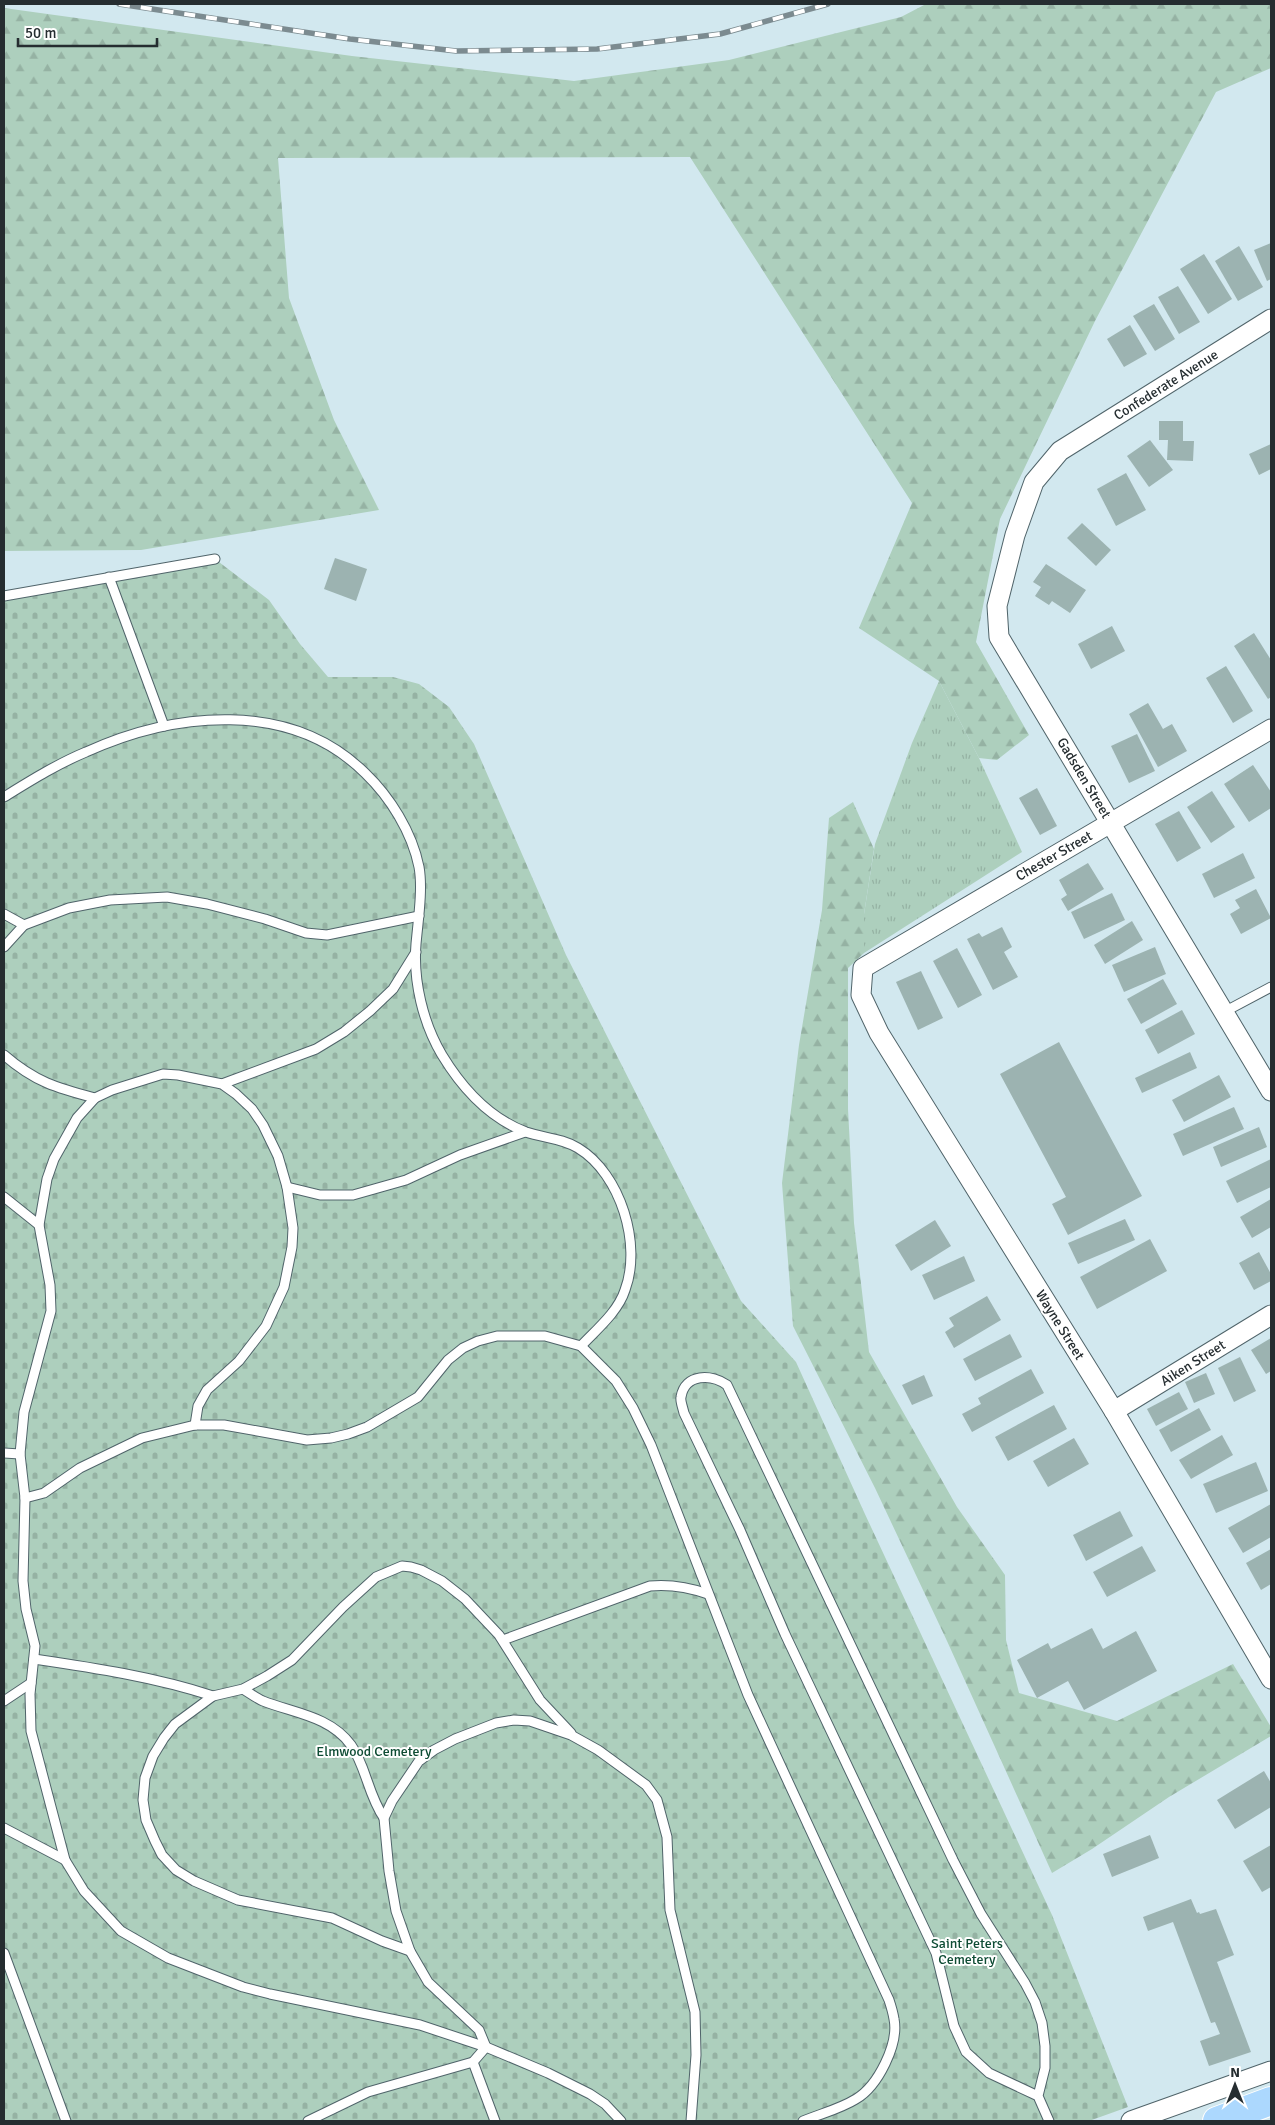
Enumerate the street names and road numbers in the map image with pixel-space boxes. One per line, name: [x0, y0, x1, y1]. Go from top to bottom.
street label: Confederate Avenue: [1111, 346, 1221, 424]
street label: Gadsden Street: [1053, 735, 1115, 822]
street label: Chester Street: [1013, 827, 1095, 885]
street label: Wayne Street: [1032, 1287, 1088, 1363]
street label: Aiken Street: [1157, 1336, 1229, 1390]

